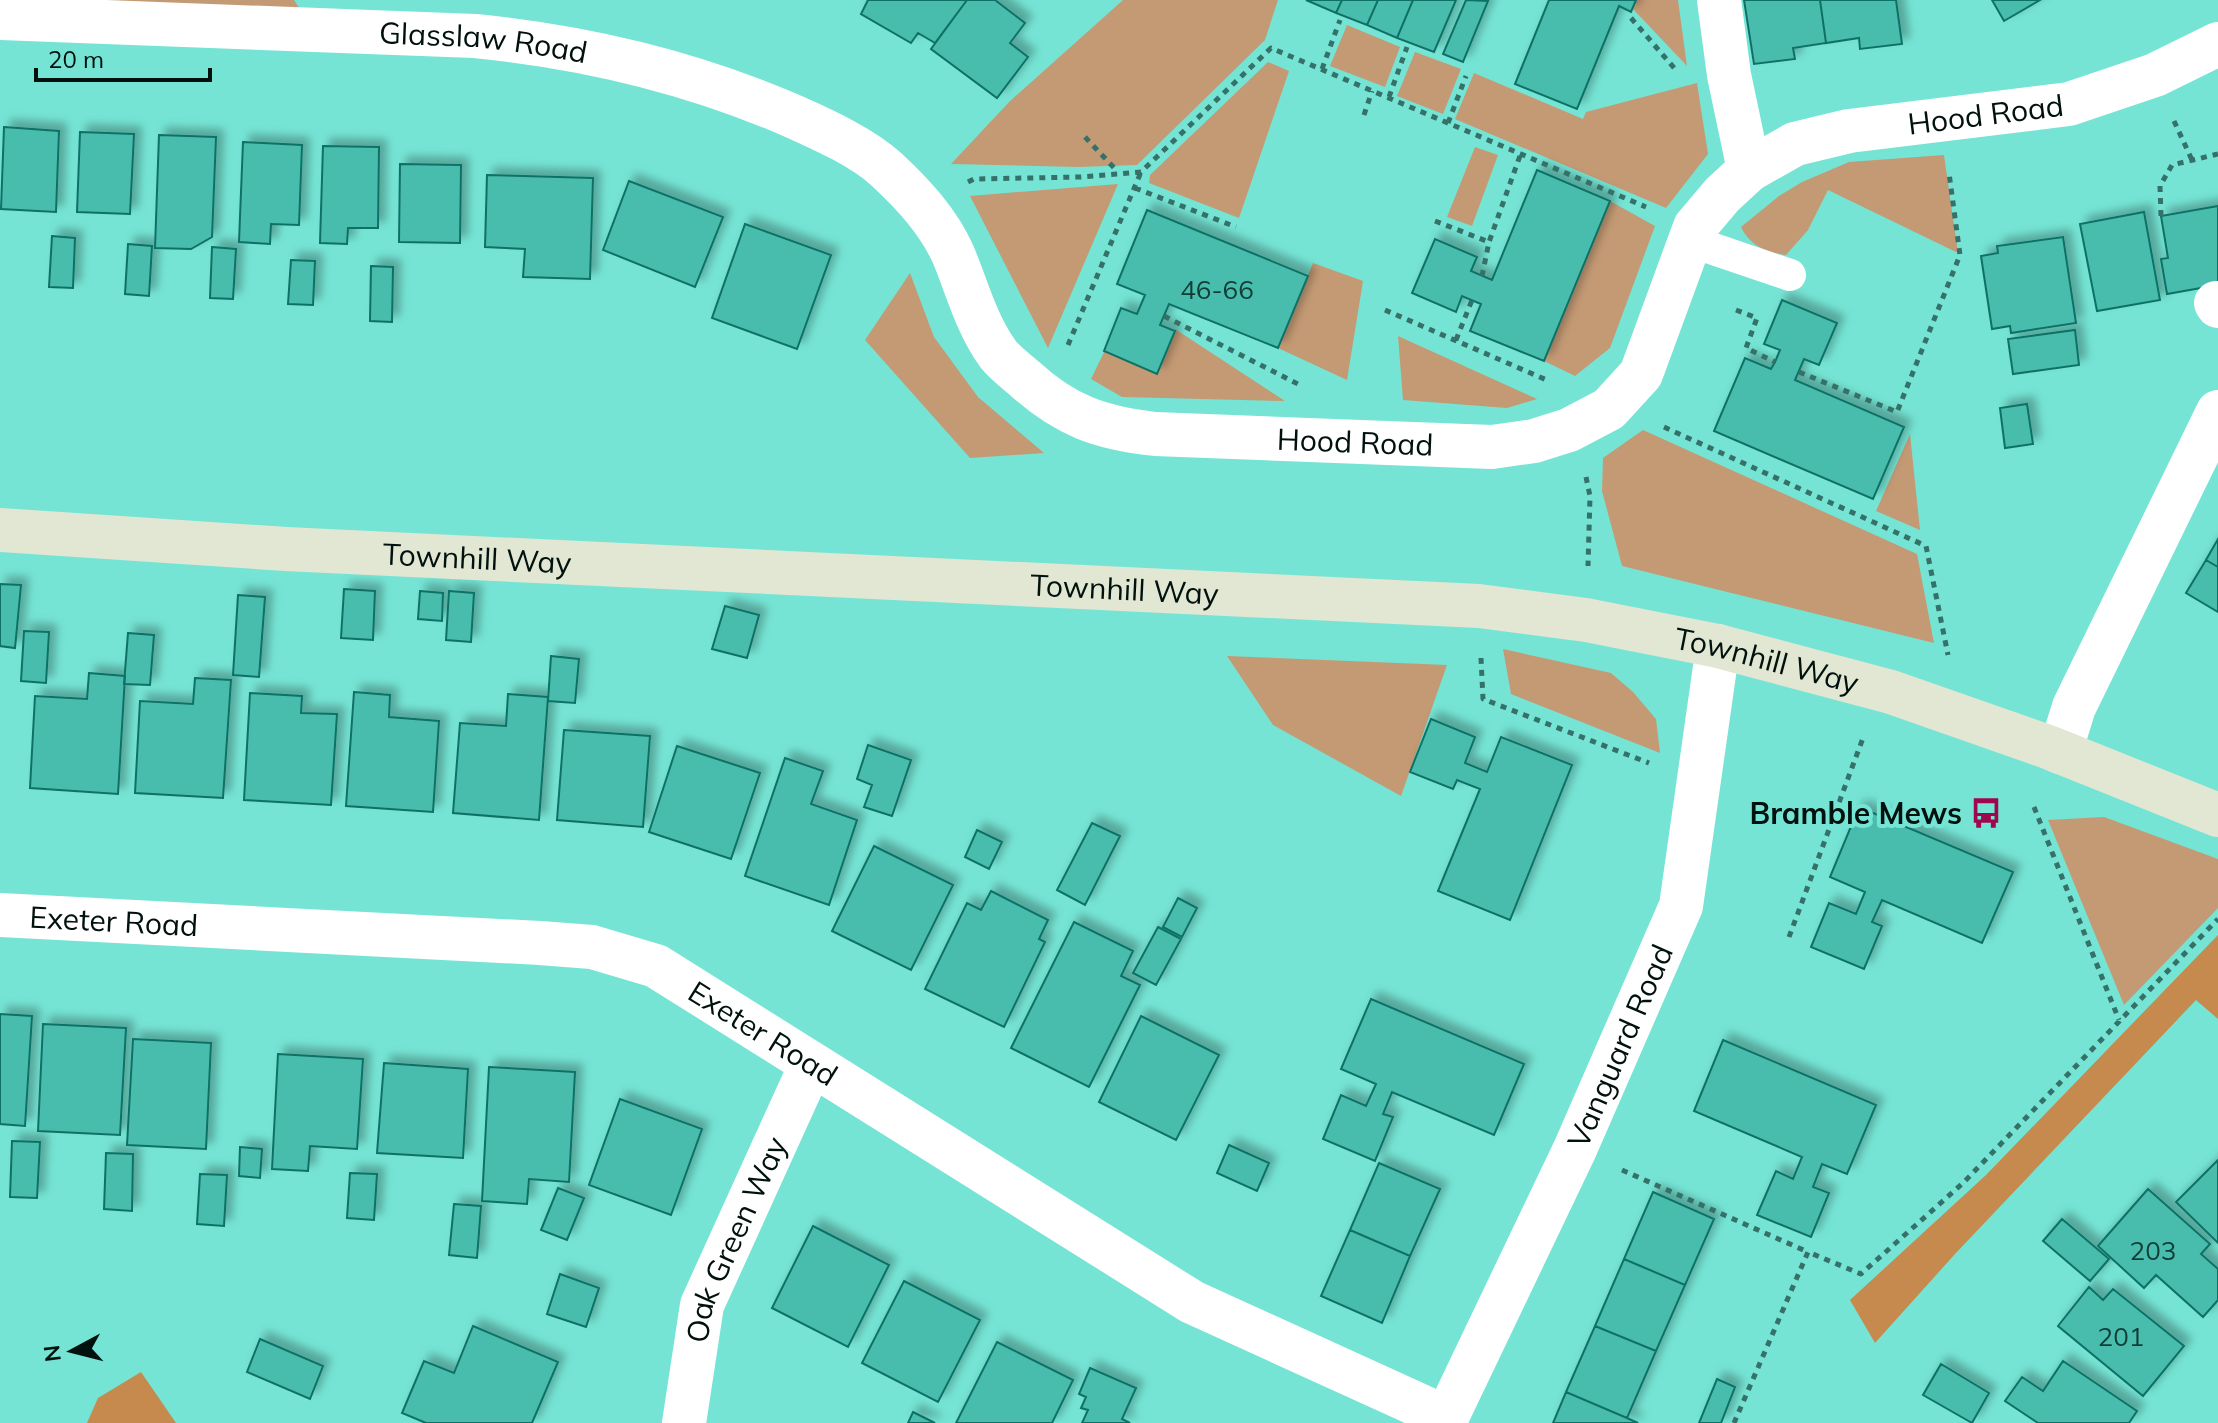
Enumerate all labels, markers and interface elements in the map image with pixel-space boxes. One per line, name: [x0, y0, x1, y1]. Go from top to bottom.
street label: Glasslaw Road: [378, 13, 591, 71]
scale bar: [36, 32, 210, 82]
text: 20 m: [48, 44, 104, 74]
street label: Hood Road: [1906, 86, 2066, 143]
house number: 46-66: [1180, 273, 1254, 306]
street label: Hood Road: [1276, 420, 1434, 464]
street label: Townhill Way: [382, 535, 572, 582]
street label: Townhill Way: [1029, 566, 1220, 613]
street label: Townhill Way: [1671, 619, 1863, 702]
place label: Bramble Mews: [1749, 794, 1962, 832]
bus stop icon: Bramble Mews: [1969, 796, 2003, 830]
street label: Exeter Road: [29, 898, 199, 944]
street label: Vanguard Road: [1559, 938, 1681, 1154]
street label: Exeter Road: [682, 972, 845, 1094]
street label: Oak Green Way: [678, 1131, 795, 1345]
house number: 203: [2130, 1234, 2176, 1267]
north arrow: [32, 1311, 112, 1391]
house number: 201: [2098, 1320, 2144, 1353]
text: N: [37, 1343, 67, 1363]

